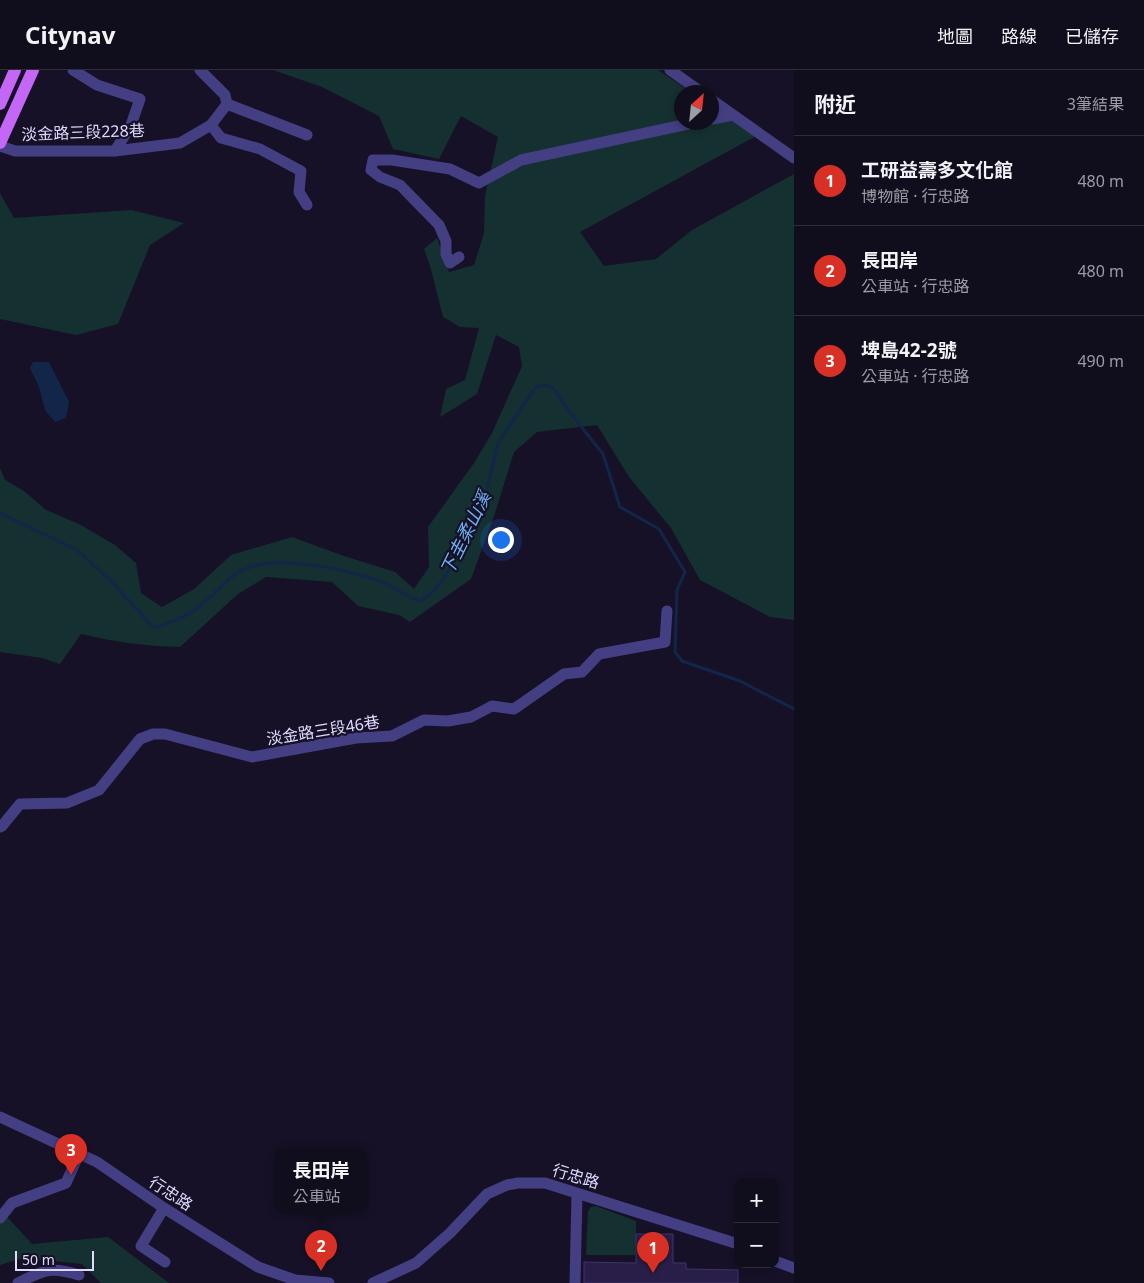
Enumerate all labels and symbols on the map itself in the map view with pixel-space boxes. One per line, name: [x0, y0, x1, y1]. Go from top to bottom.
north arrow: [674, 85, 719, 130]
street label: 淡金路三段228巷: [21, 119, 145, 145]
water label: 下圭柔山溪: [434, 485, 497, 579]
your location: [488, 527, 514, 553]
street label: 淡金路三段46巷: [265, 710, 381, 750]
pin: 3: [55, 1134, 87, 1175]
street label: 行忠路: [550, 1158, 602, 1194]
street label: 行忠路: [145, 1171, 197, 1215]
pin: 2: [305, 1230, 337, 1271]
pin: 1: [637, 1232, 669, 1273]
scale bar: [15, 1248, 94, 1271]

